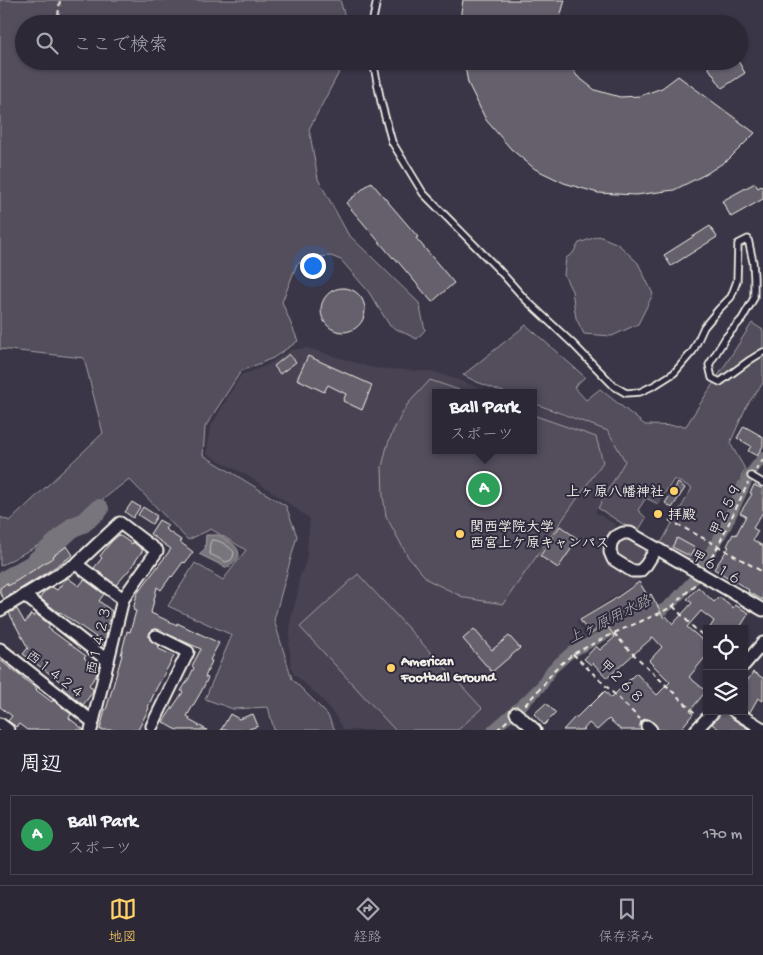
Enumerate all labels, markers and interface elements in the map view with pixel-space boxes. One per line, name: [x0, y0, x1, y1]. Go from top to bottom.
search box: [15, 15, 748, 70]
icon: search: [33, 29, 61, 57]
text: ここで検索: [73, 35, 168, 58]
your location: [300, 253, 326, 279]
popup: [432, 389, 537, 454]
text: Ball Park: [450, 397, 519, 420]
text: スポーツ: [450, 427, 514, 446]
pin: A: [468, 470, 500, 508]
street label: 甲２５９: [708, 481, 747, 539]
place label: 上ヶ原八幡神社: [566, 484, 664, 502]
marker: 上ヶ原八幡神社: [668, 485, 680, 497]
marker: 拝殿: [652, 508, 664, 520]
place label: 拝殿: [668, 508, 696, 525]
place label: 関西学院大学 西宮上ケ原キャンパス: [470, 519, 609, 553]
marker: 関西学院大学 西宮上ケ原キャンパス: [454, 528, 466, 540]
street label: 甲６１６: [687, 548, 744, 591]
water label: 上ヶ原用水路: [565, 593, 655, 649]
street label: 西１４２３: [84, 605, 117, 677]
map controls: [703, 625, 748, 715]
button: locate: [703, 625, 748, 670]
street label: 西１４２４: [22, 648, 87, 704]
place label: American Football Ground: [400, 654, 497, 687]
street label: 甲２６８: [594, 657, 646, 708]
marker: American Football Ground: [385, 662, 397, 674]
button: layers: [703, 670, 748, 715]
text: 周辺: [20, 754, 62, 779]
text: Ball Park: [68, 811, 137, 834]
text: A: [32, 826, 42, 845]
text: 170 m: [703, 826, 742, 845]
text: スポーツ: [68, 841, 132, 860]
tab: 地図: [109, 895, 137, 947]
tab: 経路: [354, 895, 382, 947]
tab: 保存済み: [599, 895, 655, 947]

